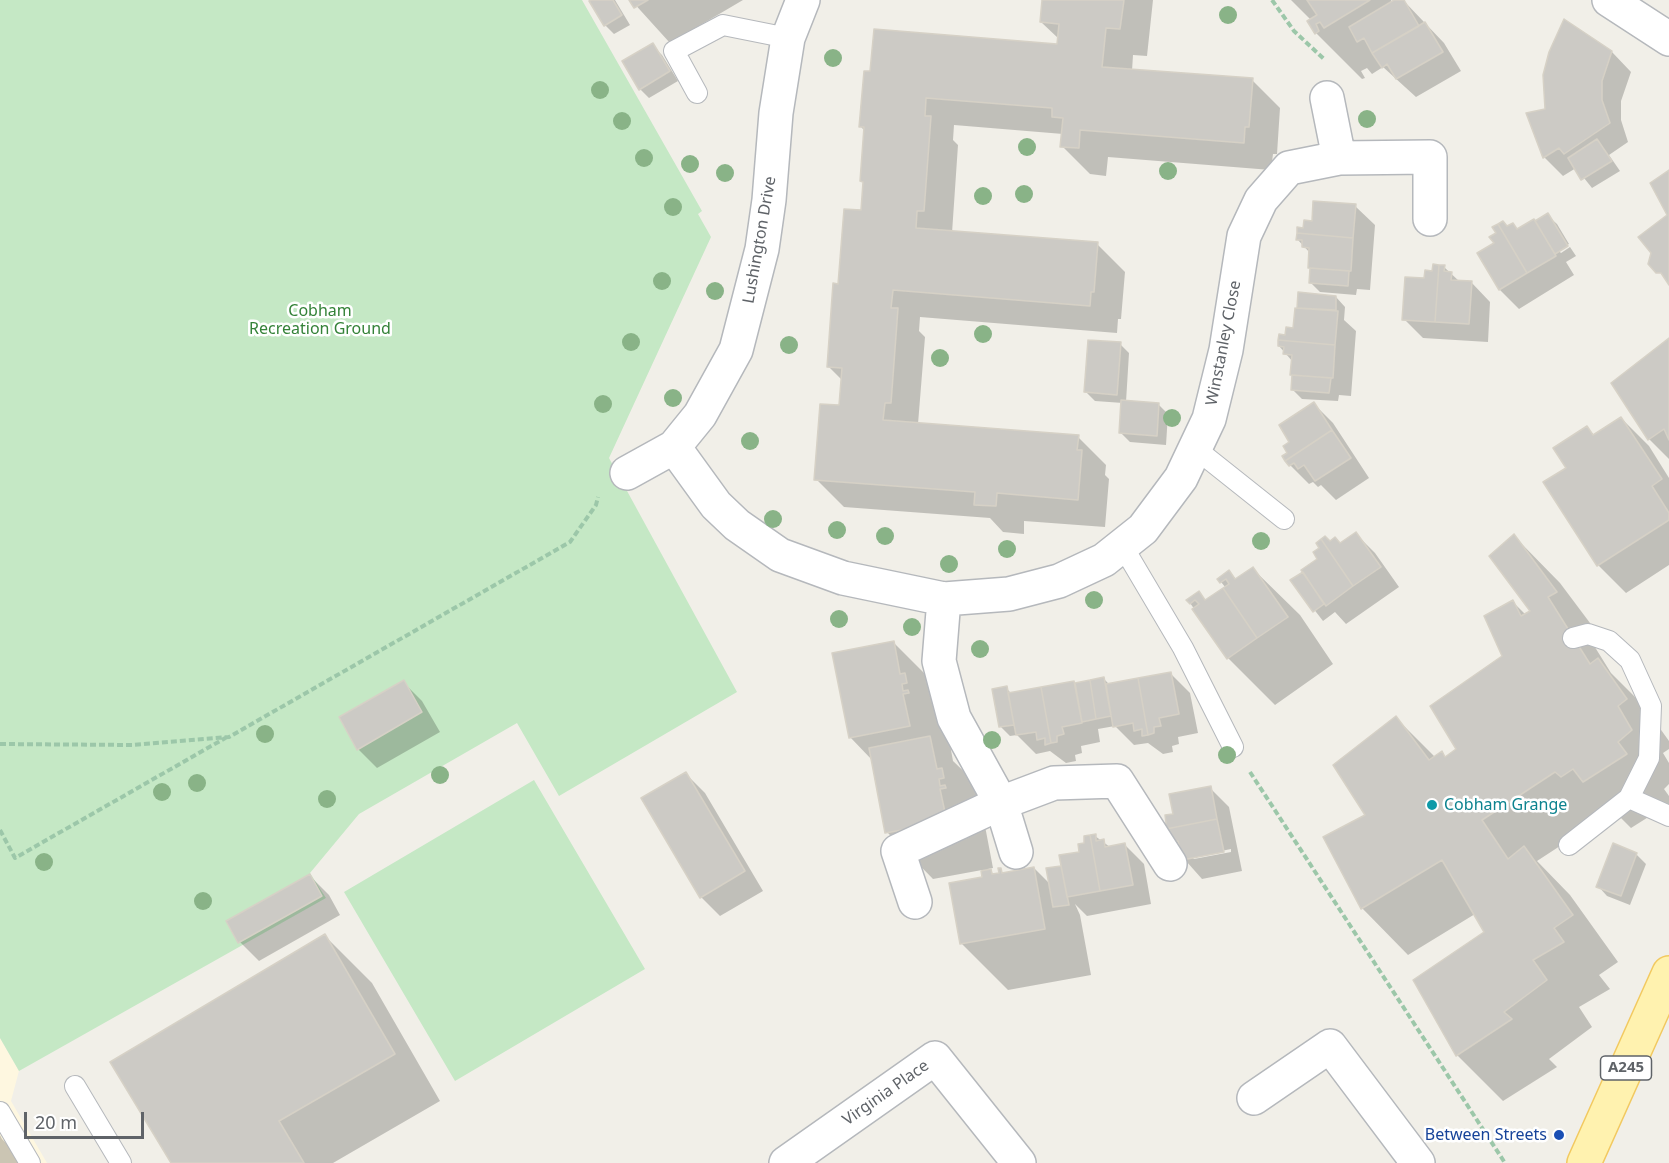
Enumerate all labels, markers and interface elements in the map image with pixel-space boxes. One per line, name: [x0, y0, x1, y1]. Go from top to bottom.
street label: Lushington Drive: [739, 175, 781, 305]
street label: Winstanley Close: [1202, 279, 1246, 407]
park label: Cobham Recreation Ground: [249, 301, 391, 339]
place label: Cobham Grange: [1444, 795, 1567, 815]
marker: Cobham Grange: [1425, 798, 1439, 812]
street label: Virginia Place: [839, 1056, 933, 1130]
road number: A245: [1600, 1056, 1652, 1080]
scale bar: [27, 1100, 147, 1138]
text: 20 m: [35, 1110, 77, 1134]
place label: Between Streets: [1425, 1125, 1547, 1145]
marker: Between Streets: [1552, 1128, 1566, 1142]

